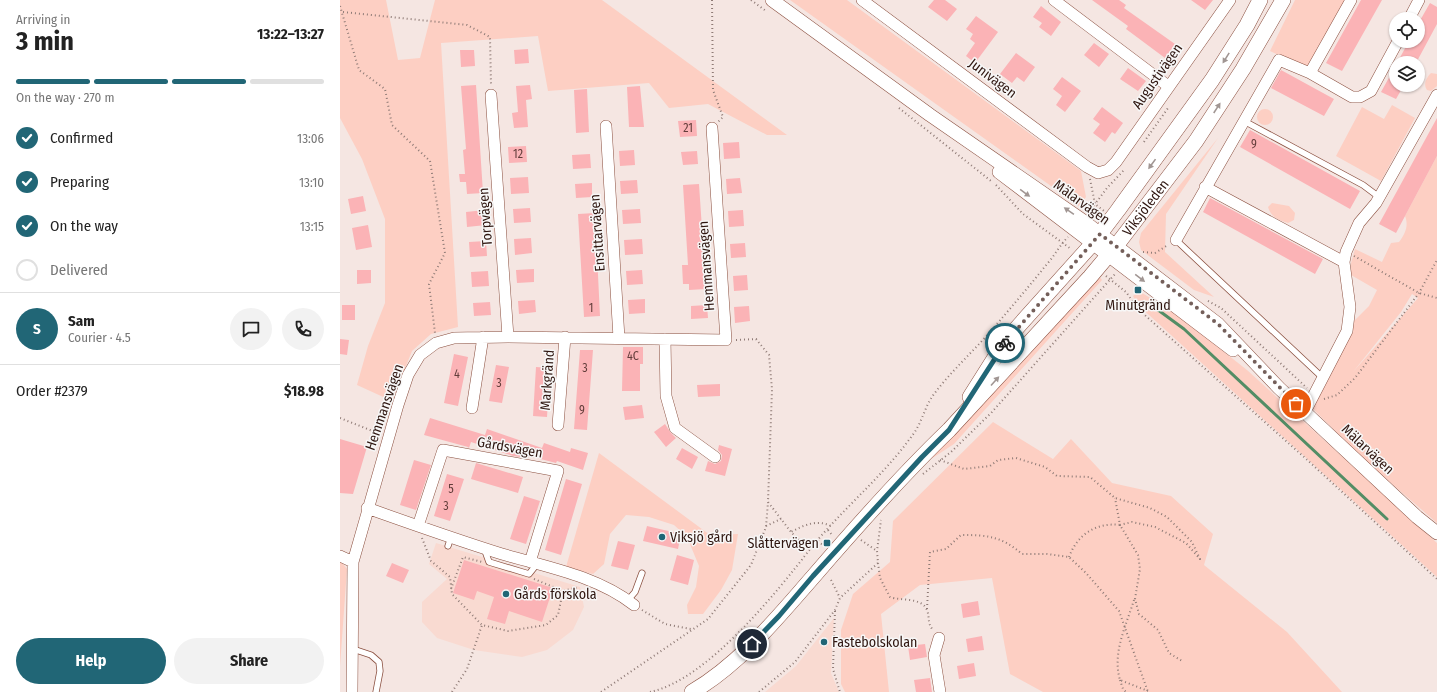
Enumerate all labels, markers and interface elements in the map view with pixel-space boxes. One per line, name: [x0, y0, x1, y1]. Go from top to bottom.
text: Arriving in: [16, 12, 70, 27]
map controls: [1389, 12, 1425, 92]
button: locate: [1389, 12, 1425, 48]
text: 13:22–13:27: [257, 25, 324, 43]
text: 3 min: [16, 26, 74, 57]
street label: Augustivägen: [1129, 40, 1186, 112]
one-way arrow: [1222, 53, 1230, 63]
street label: Junivägen: [965, 55, 1020, 102]
button: layers: [1389, 56, 1425, 92]
text: On the way · 270 m: [16, 90, 114, 105]
one-way arrow: [1214, 102, 1221, 114]
house number: 21: [683, 121, 693, 135]
icon: check: [16, 127, 38, 149]
text: Confirmed: [50, 129, 113, 147]
text: 13:06: [297, 131, 324, 146]
house number: 9: [1251, 137, 1257, 151]
house number: 12: [513, 147, 523, 161]
one-way arrow: [1148, 159, 1156, 170]
icon: check: [16, 171, 38, 193]
text: Preparing: [50, 173, 109, 191]
text: 13:10: [299, 175, 324, 190]
street label: Mälarvägen: [1050, 176, 1113, 229]
street label: Viksjöleden: [1119, 176, 1173, 239]
street label: Torpvägen: [475, 187, 496, 247]
one-way arrow: [1020, 189, 1030, 197]
street label: Ensittarvägen: [586, 194, 609, 272]
one-way arrow: [1064, 207, 1074, 215]
icon: check: [16, 215, 38, 237]
text: On the way: [50, 217, 118, 235]
text: 13:15: [300, 219, 324, 234]
street label: Hemmansvägen: [695, 220, 718, 312]
text: Delivered: [50, 261, 108, 279]
one-way arrow: [1135, 274, 1145, 282]
marker: Minutgränd: [1133, 285, 1143, 295]
place label: Minutgränd: [1105, 297, 1171, 314]
house number: 1: [589, 301, 593, 315]
button: chat: [230, 308, 272, 350]
button: phone: [282, 308, 324, 350]
text: Sam: [68, 312, 95, 330]
text: S: [33, 320, 41, 338]
courier: [985, 323, 1025, 363]
text: Courier · 4.5: [68, 330, 131, 345]
icon: bike: [994, 332, 1016, 354]
street label: Markgränd: [537, 349, 558, 411]
house number: 4C: [627, 349, 639, 363]
house number: 3: [582, 361, 588, 375]
street label: Hemmansvägen: [362, 362, 407, 453]
house number: 4: [454, 367, 460, 381]
house number: 3: [496, 376, 502, 390]
one-way arrow: [990, 376, 999, 386]
text: Order #2379: [16, 382, 88, 400]
text: $18.98: [284, 382, 324, 400]
pin: [1279, 387, 1313, 421]
icon: bag: [1285, 393, 1307, 415]
house number: 9: [579, 403, 585, 417]
street label: Mälarvägen: [1338, 421, 1397, 478]
street label: Gårdsvägen: [476, 433, 544, 462]
house number: 5: [448, 482, 454, 496]
house number: 3: [443, 499, 449, 513]
place label: Viksjö gård: [670, 529, 732, 546]
marker: Viksjö gård: [657, 532, 667, 542]
place label: Slåttervägen: [747, 535, 819, 552]
marker: Slåttervägen: [822, 538, 832, 548]
place label: Gårds förskola: [514, 586, 597, 603]
marker: Gårds förskola: [501, 589, 511, 599]
pin: [735, 627, 769, 661]
icon: home: [741, 633, 763, 655]
place label: Fastebolskolan: [832, 634, 917, 651]
marker: Fastebolskolan: [819, 637, 829, 647]
button: Help: [16, 638, 166, 684]
button: Share: [174, 638, 324, 684]

